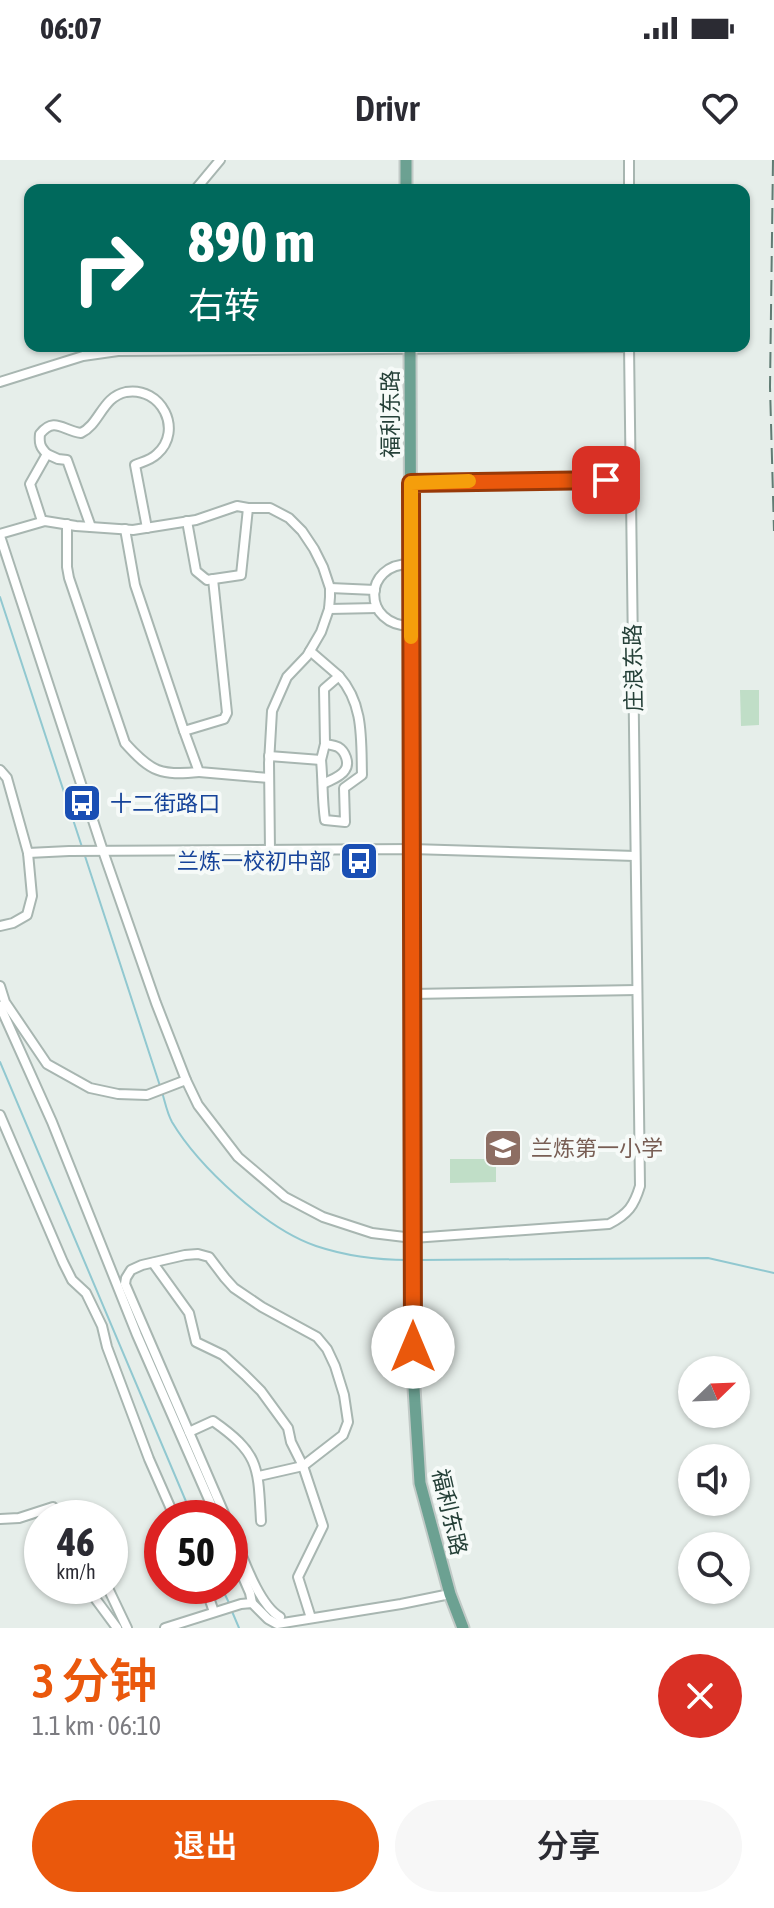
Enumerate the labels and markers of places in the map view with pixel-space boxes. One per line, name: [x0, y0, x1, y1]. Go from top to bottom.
pin: [572, 446, 640, 514]
bus stop icon: 十二街路口: [61, 782, 103, 824]
place label: 十二街路口: [110, 790, 220, 816]
bus stop icon: 兰炼一校初中部: [338, 840, 380, 882]
place label: 兰炼一校初中部: [177, 848, 331, 874]
school or university icon: 兰炼第一小学: [482, 1127, 524, 1169]
place label: 兰炼第一小学: [531, 1135, 663, 1161]

